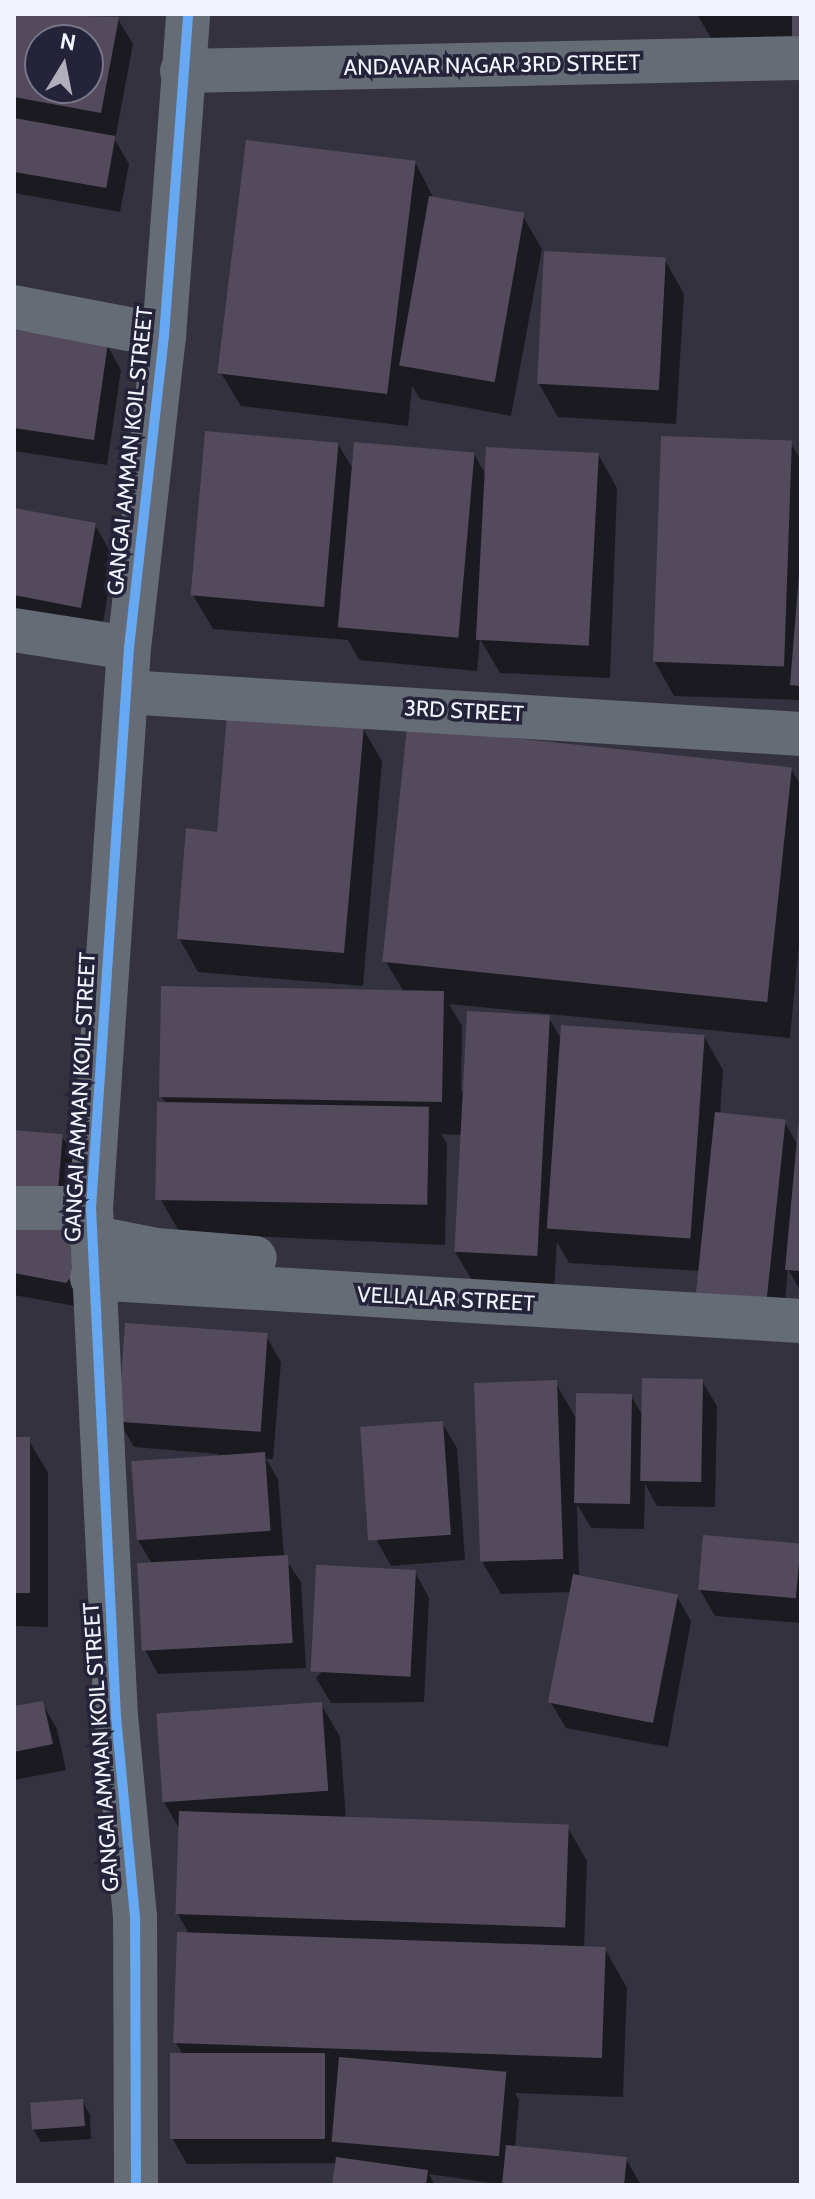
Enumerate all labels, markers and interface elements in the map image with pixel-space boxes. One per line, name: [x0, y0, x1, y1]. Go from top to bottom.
north arrow: [24, 24, 104, 104]
text: N: [58, 27, 78, 56]
street label: ANDAVAR NAGAR 3RD STREET: [343, 49, 641, 81]
street label: GANGAI AMMAN KOIL STREET: [102, 305, 158, 597]
street label: 3RD STREET: [403, 695, 525, 727]
street label: GANGAI AMMAN KOIL STREET: [59, 951, 101, 1243]
street label: VELLALAR STREET: [356, 1281, 536, 1317]
street label: GANGAI AMMAN KOIL STREET: [78, 1601, 124, 1893]

